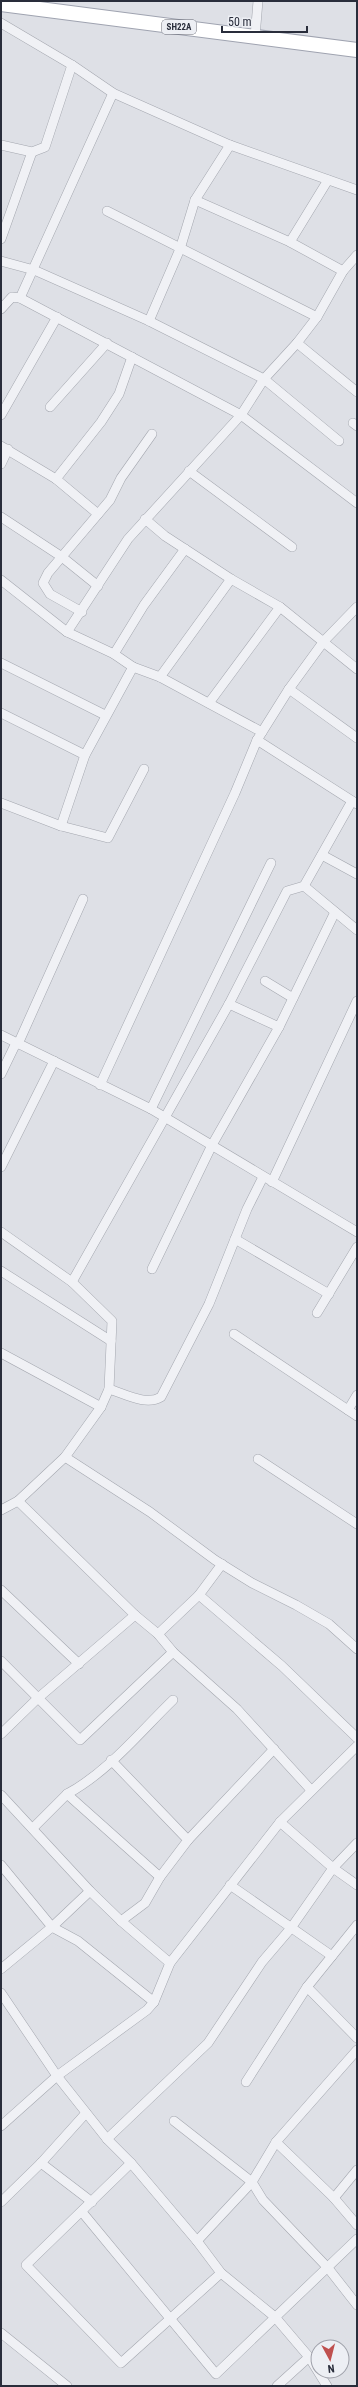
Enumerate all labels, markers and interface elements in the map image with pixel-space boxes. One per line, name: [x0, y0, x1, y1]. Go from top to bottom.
scale bar: [222, 8, 307, 34]
text: 50 m: [228, 15, 252, 29]
road number: SH22A: [162, 20, 196, 34]
north arrow: [310, 2339, 350, 2379]
text: N: [327, 2362, 335, 2375]

